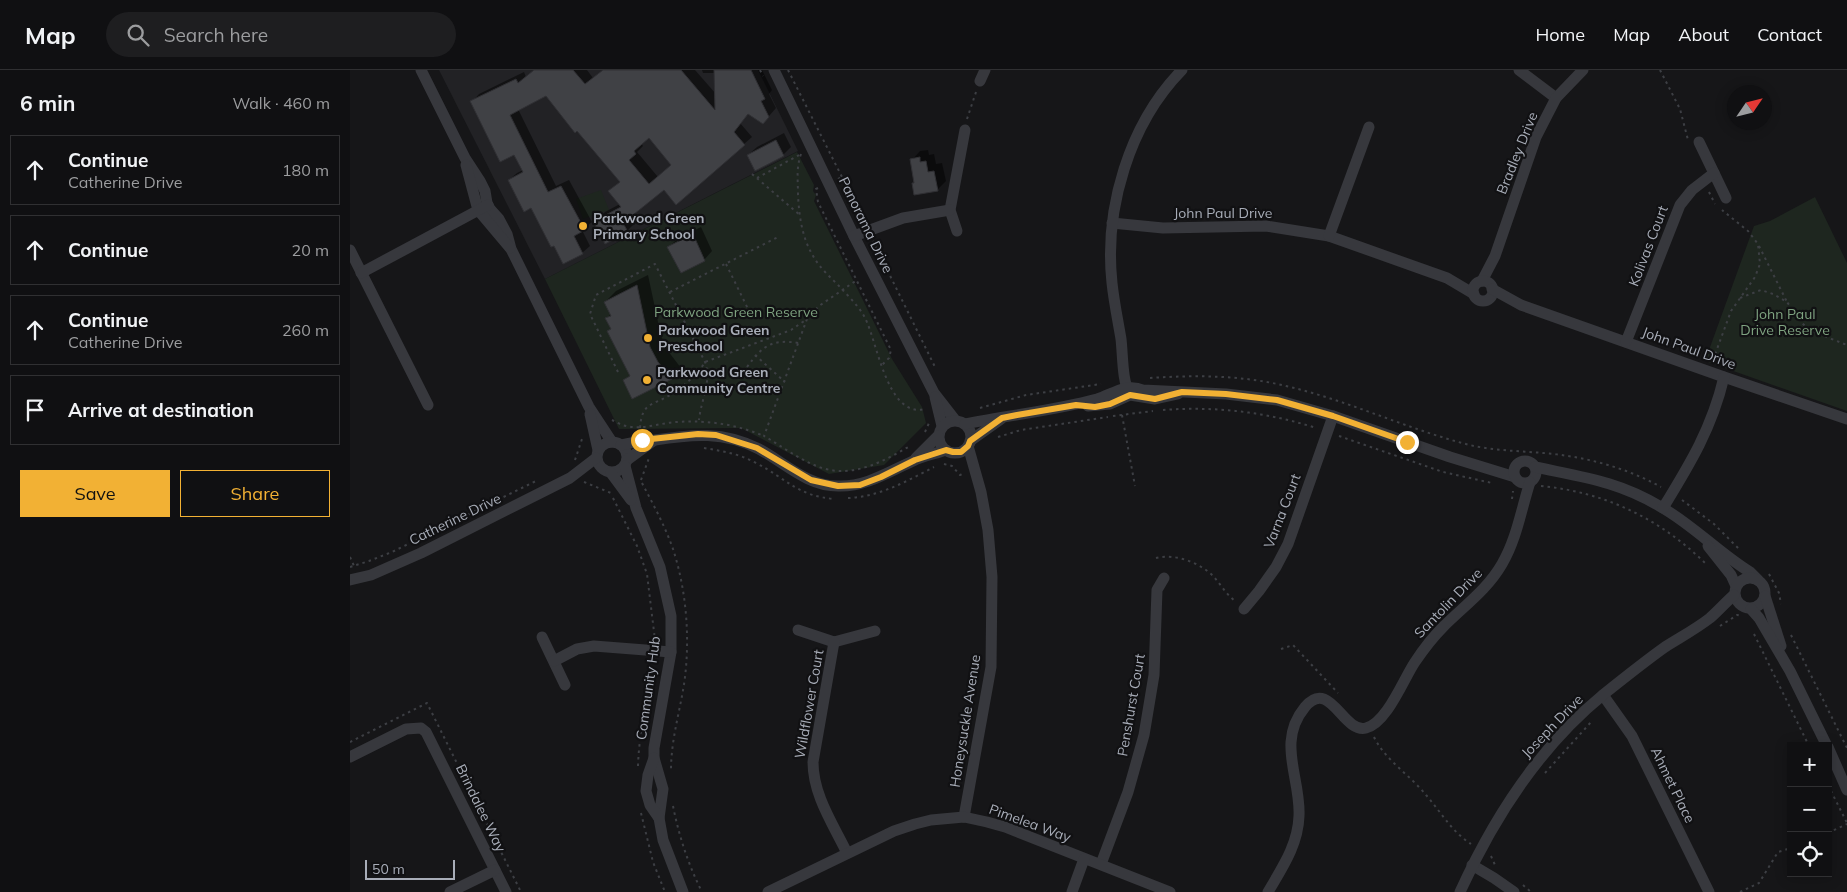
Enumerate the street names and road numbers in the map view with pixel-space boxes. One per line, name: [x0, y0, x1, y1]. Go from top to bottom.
street label: Bradley Drive: [1492, 109, 1542, 197]
street label: Panorama Drive: [835, 174, 897, 276]
street label: Kolivas Court: [1624, 203, 1672, 289]
street label: John Paul Drive: [1174, 204, 1272, 222]
street label: John Paul Drive: [1640, 323, 1738, 373]
street label: Varna Court: [1260, 471, 1304, 551]
street label: Catherine Drive: [406, 489, 504, 549]
street label: Santolin Drive: [1410, 564, 1486, 642]
street label: Community Hub: [632, 635, 664, 741]
street label: Wildflower Court: [791, 648, 827, 760]
street label: Penshurst Court: [1113, 652, 1149, 758]
street label: Honeysuckle Avenue: [946, 653, 984, 789]
street label: Joseph Drive: [1517, 691, 1587, 761]
street label: Ahmet Place: [1647, 744, 1699, 826]
street label: Brindalee Way: [452, 761, 510, 855]
street label: Pimelea Way: [987, 800, 1074, 846]

